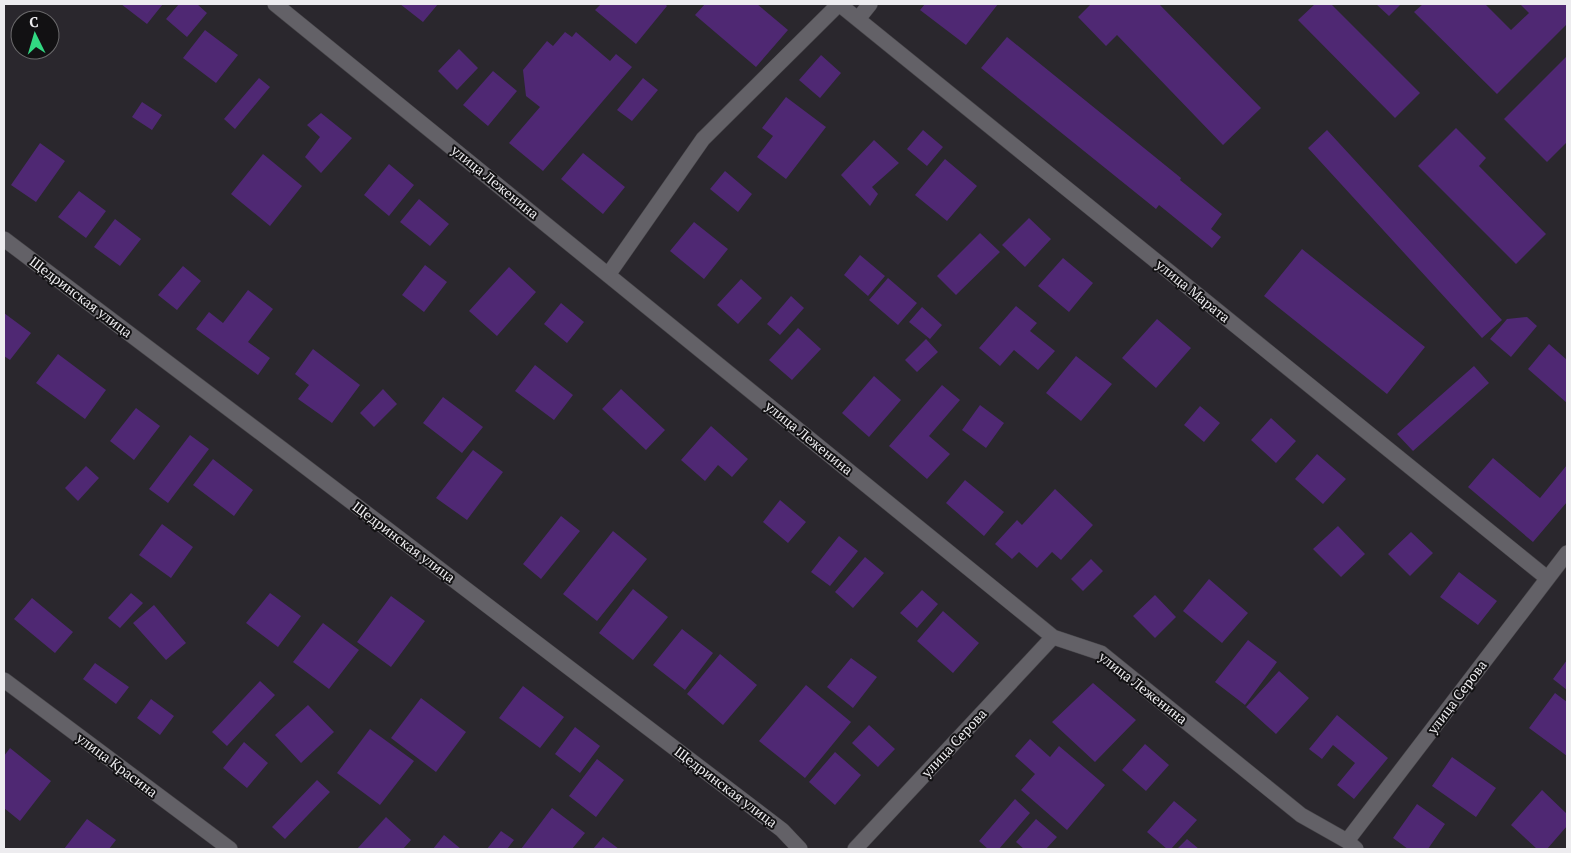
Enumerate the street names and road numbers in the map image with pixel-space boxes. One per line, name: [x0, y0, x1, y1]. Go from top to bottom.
street label: улица Леженина: [447, 140, 543, 223]
street label: Щедринская улица: [26, 252, 136, 341]
street label: улица Марата: [1152, 254, 1234, 326]
street label: улица Леженина: [761, 396, 857, 479]
street label: Щедринская улица: [349, 497, 459, 586]
street label: улица Леженина: [1094, 646, 1192, 728]
street label: улица Серова: [1422, 656, 1491, 738]
street label: улица Серова: [916, 704, 991, 782]
street label: улица Красина: [72, 727, 162, 801]
street label: Щедринская улица: [671, 742, 781, 831]

